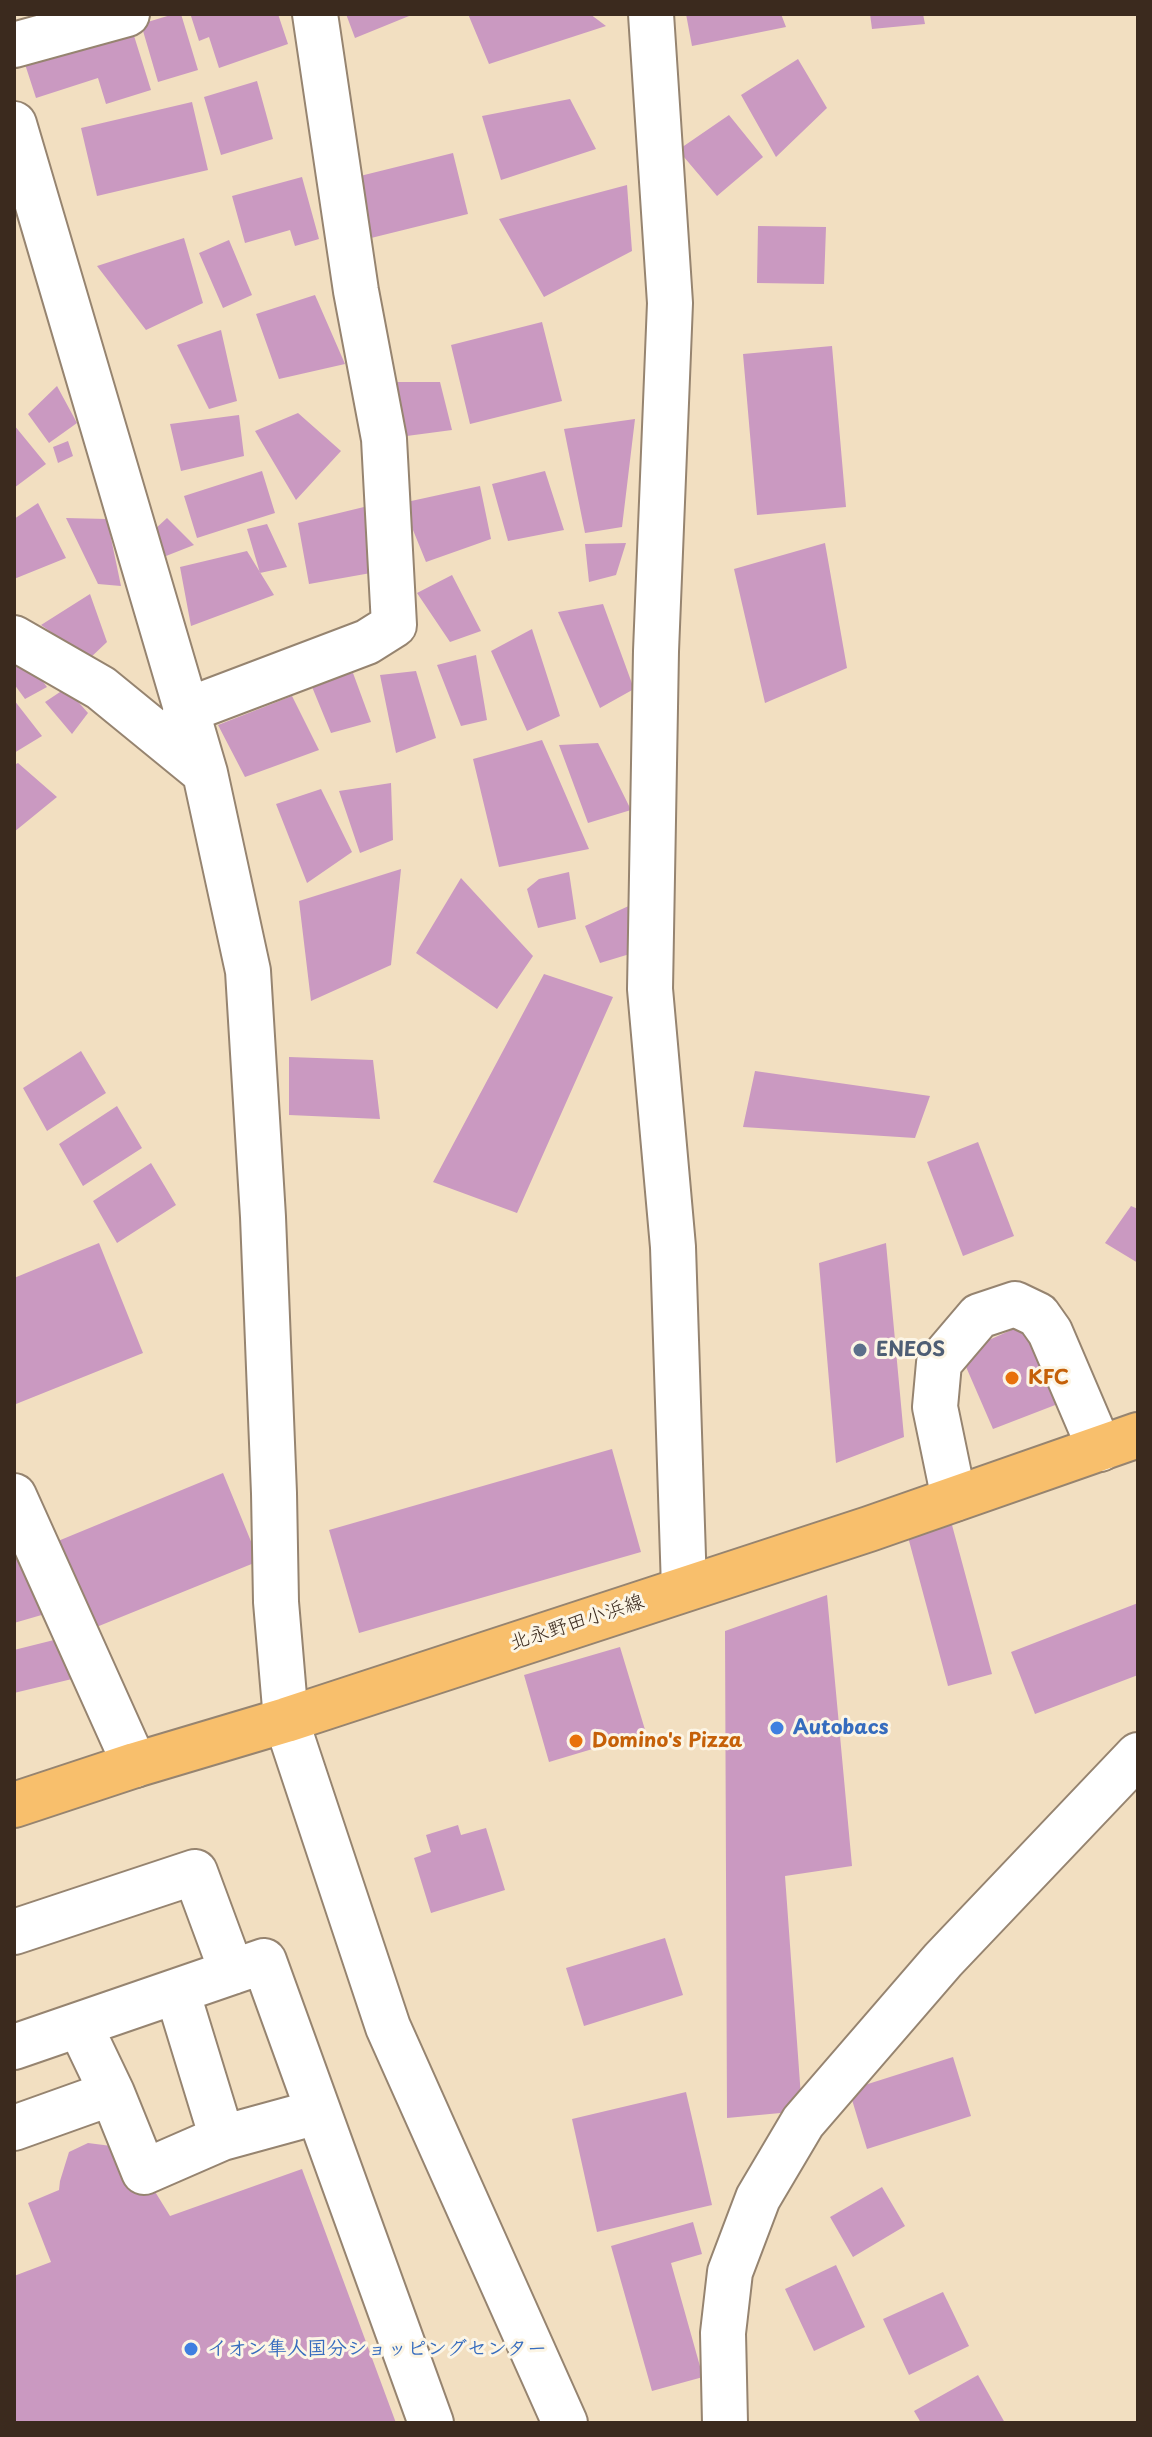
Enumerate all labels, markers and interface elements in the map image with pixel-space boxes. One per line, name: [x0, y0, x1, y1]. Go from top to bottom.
place label: ENEOS: [876, 1338, 945, 1362]
marker: ENEOS: [851, 1341, 869, 1359]
place label: KFC: [1028, 1366, 1069, 1390]
marker: KFC: [1003, 1369, 1021, 1387]
street label: 北永野田小浜線: [507, 1590, 647, 1656]
place label: Autobacs: [793, 1716, 889, 1740]
marker: Autobacs: [768, 1719, 786, 1737]
place label: Domino's Pizza: [592, 1729, 742, 1753]
marker: Domino's Pizza: [567, 1732, 585, 1750]
place label: イオン隼人国分ショッピングセンター: [207, 2337, 547, 2361]
marker: イオン隼人国分ショッピングセンター: [182, 2340, 200, 2358]

